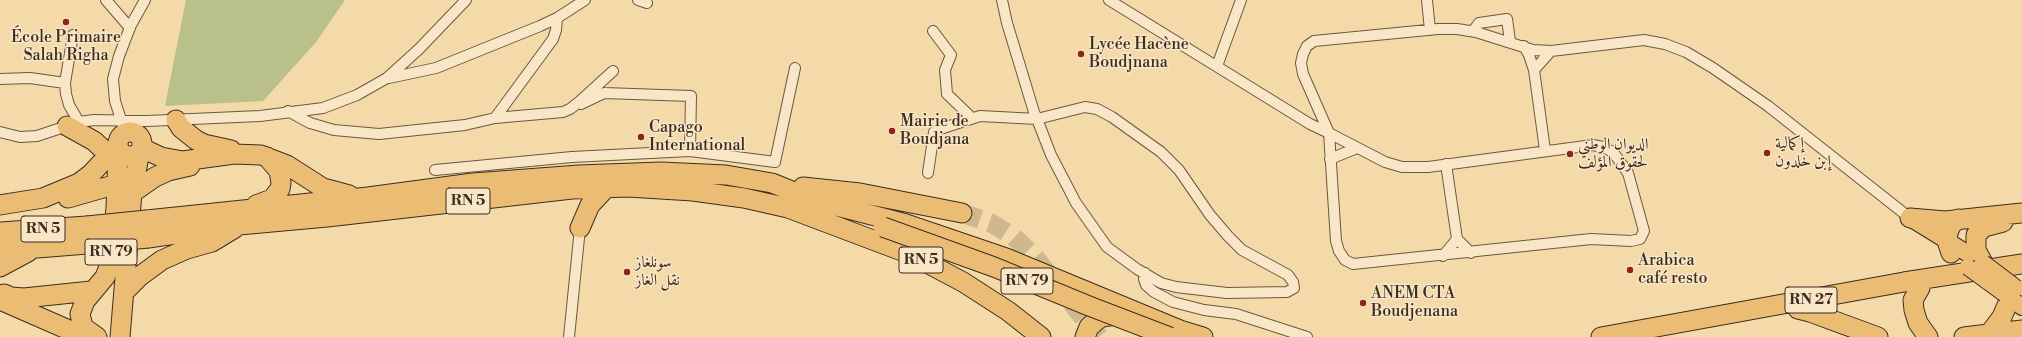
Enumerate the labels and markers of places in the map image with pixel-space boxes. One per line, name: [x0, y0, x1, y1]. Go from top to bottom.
marker: École Primaire Salah Righa: [61, 17, 71, 27]
place label: École Primaire Salah Righa: [11, 28, 121, 66]
place label: Lycée Hacène Boudjnana: [1089, 35, 1189, 73]
marker: Lycée Hacène Boudjnana: [1076, 49, 1086, 59]
place label: Mairie de Boudjana: [900, 112, 969, 150]
place label: Capago International: [649, 118, 745, 156]
marker: Mairie de Boudjana: [887, 126, 897, 136]
marker: Capago International: [636, 132, 646, 142]
place label: إكمالية إبن خلدون: [1775, 134, 1831, 172]
place label: الديوان الوطني لحقوق المؤلف: [1578, 135, 1649, 173]
marker: إكمالية إبن خلدون: [1762, 148, 1772, 158]
marker: الديوان الوطني لحقوق المؤلف: [1565, 149, 1575, 159]
place label: Arabica café resto: [1638, 251, 1707, 289]
place label: سونلغاز نقل الغاز: [635, 253, 680, 291]
marker: Arabica café resto: [1625, 265, 1635, 275]
marker: سونلغاز نقل الغاز: [622, 267, 632, 277]
place label: ANEM CTA Boudjenana: [1371, 284, 1458, 322]
marker: ANEM CTA Boudjenana: [1358, 298, 1368, 308]

